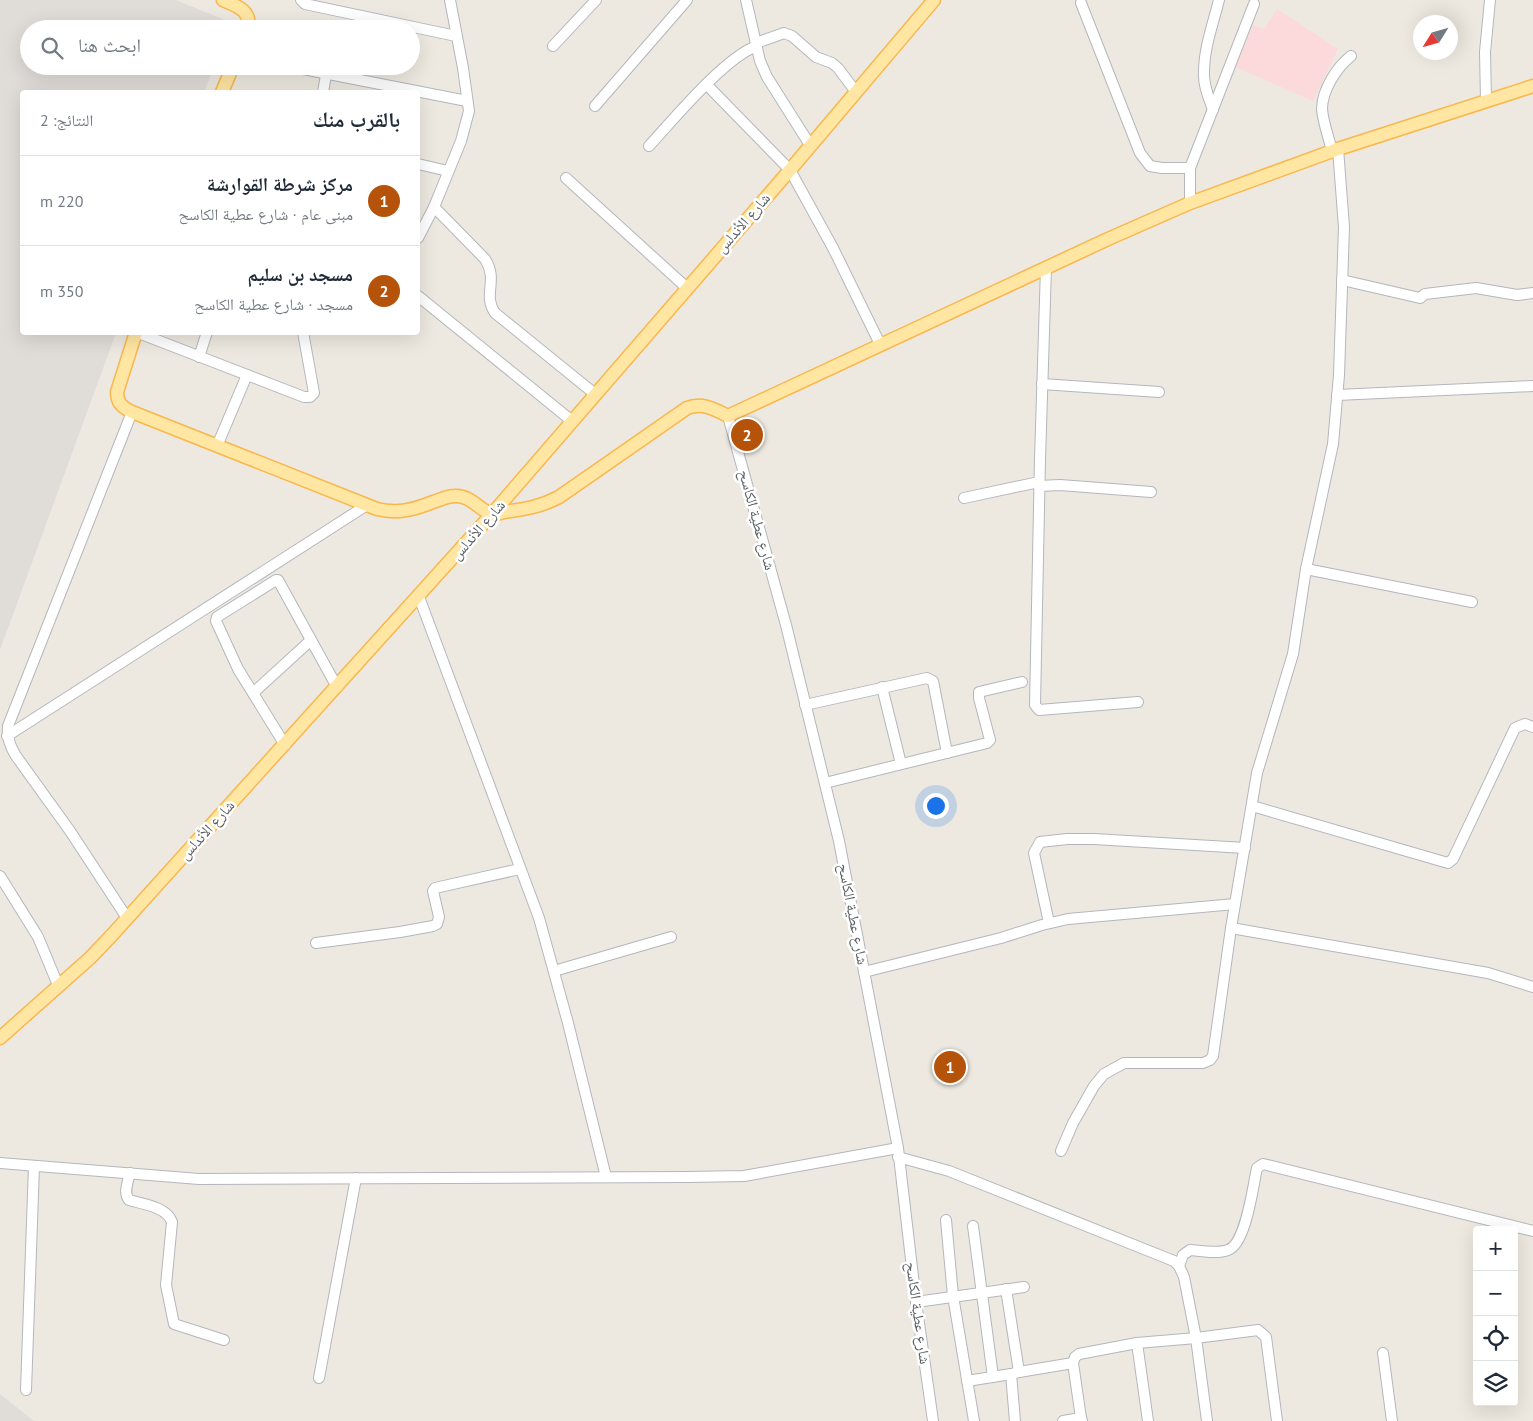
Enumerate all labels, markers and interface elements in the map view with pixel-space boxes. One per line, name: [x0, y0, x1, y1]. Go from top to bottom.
north arrow: [1413, 15, 1458, 60]
search box: [20, 20, 420, 75]
text: ابحث هنا: [78, 33, 141, 57]
icon: search: [38, 34, 66, 62]
text: بالقرب منك: [313, 106, 400, 133]
text: النتائج: 2: [40, 110, 93, 130]
text: مركز شرطة القوارشة: [207, 172, 353, 196]
street label: شارع الأندلس: [711, 189, 775, 257]
text: 220 m: [40, 191, 83, 211]
text: 1: [379, 191, 389, 211]
text: مبنى عام · شارع عطية الكاسح: [178, 204, 353, 224]
text: مسجد بن سليم: [248, 262, 353, 286]
text: 350 m: [40, 281, 83, 301]
text: 2: [379, 281, 389, 301]
text: مسجد · شارع عطية الكاسح: [194, 294, 353, 314]
pin: 2: [731, 416, 763, 454]
street label: شارع عطية الكاسح: [734, 468, 780, 572]
street label: شارع الأندلس: [446, 496, 510, 564]
your location: [923, 793, 949, 819]
street label: شارع الأندلس: [175, 796, 239, 864]
street label: شارع عطية الكاسح: [833, 862, 873, 967]
pin: 1: [934, 1048, 966, 1086]
map controls: [1473, 1226, 1518, 1406]
button: +: [1473, 1226, 1518, 1271]
street label: شارع عطية الكاسح: [901, 1261, 935, 1366]
button: −: [1473, 1271, 1518, 1316]
button: locate: [1473, 1316, 1518, 1361]
button: layers: [1473, 1361, 1518, 1406]

